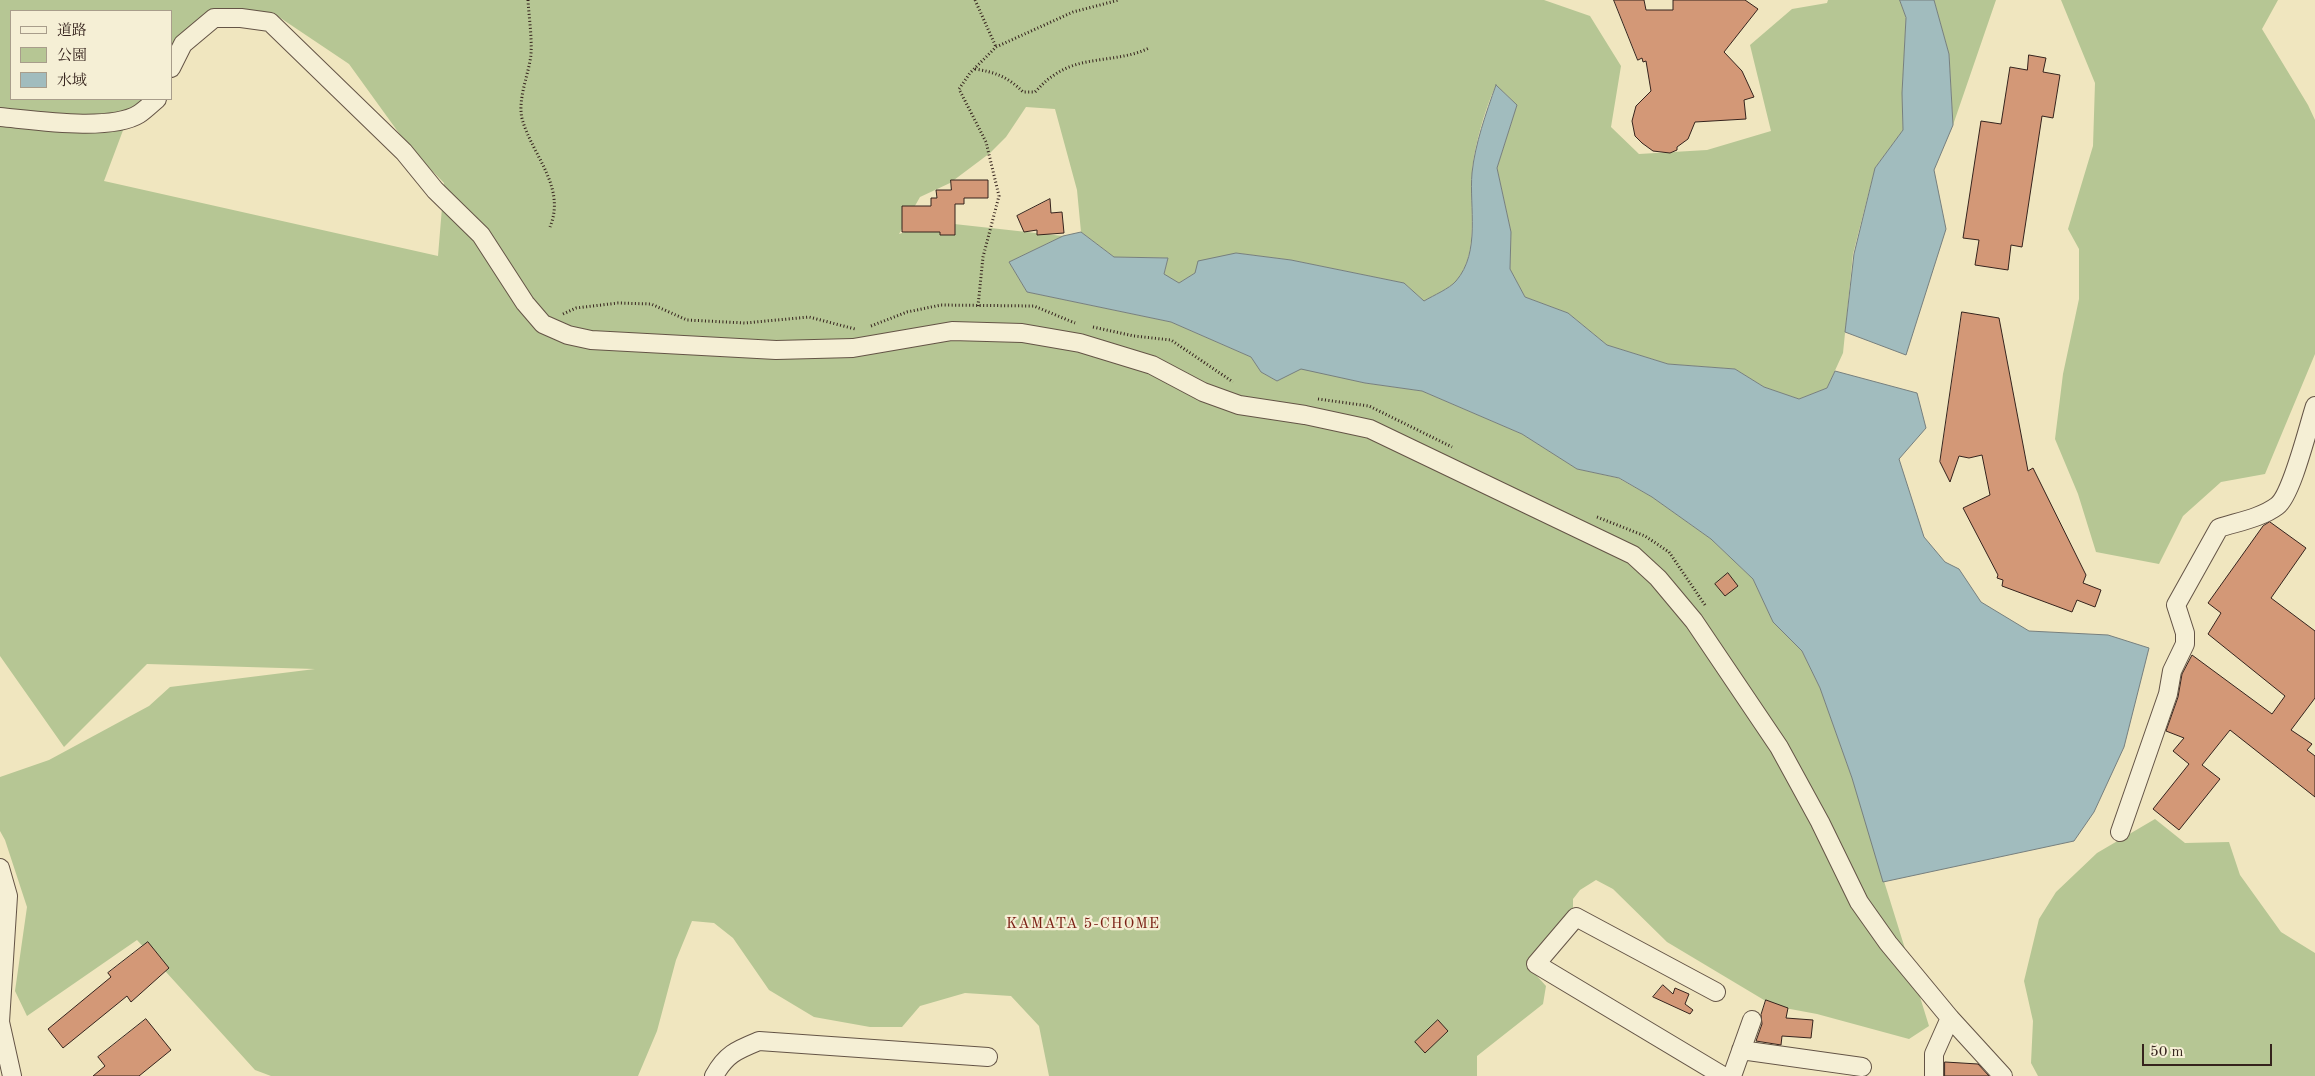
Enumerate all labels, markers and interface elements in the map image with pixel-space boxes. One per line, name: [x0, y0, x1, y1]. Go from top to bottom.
legend: [10, 10, 172, 100]
text: 道路: [57, 24, 87, 39]
text: 公園: [57, 49, 87, 64]
text: 水域: [57, 74, 87, 89]
district label: KAMATA 5-CHOME: [1004, 915, 1162, 933]
scale bar: [2145, 1034, 2275, 1066]
text: 50 m: [2150, 1045, 2184, 1060]

